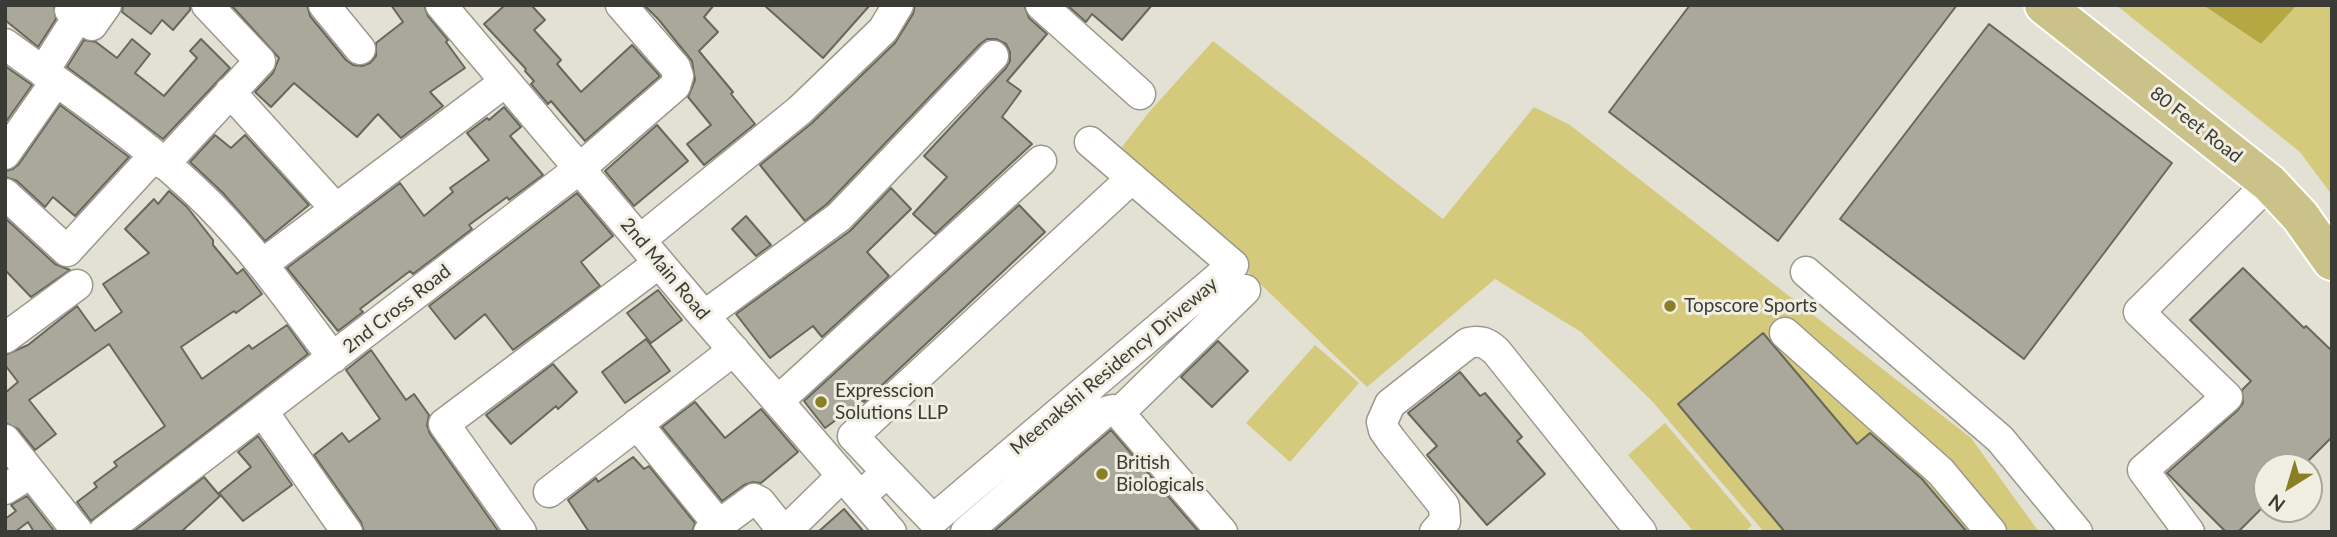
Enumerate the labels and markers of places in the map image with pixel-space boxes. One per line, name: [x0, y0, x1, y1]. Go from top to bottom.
place label: Topscore Sports: [1684, 295, 1817, 317]
marker: Topscore Sports: [1662, 298, 1678, 314]
place label: Expresscion Solutions LLP: [835, 380, 948, 424]
marker: Expresscion Solutions LLP: [813, 394, 829, 410]
place label: British Biologicals: [1116, 452, 1204, 496]
marker: British Biologicals: [1094, 466, 1110, 482]

